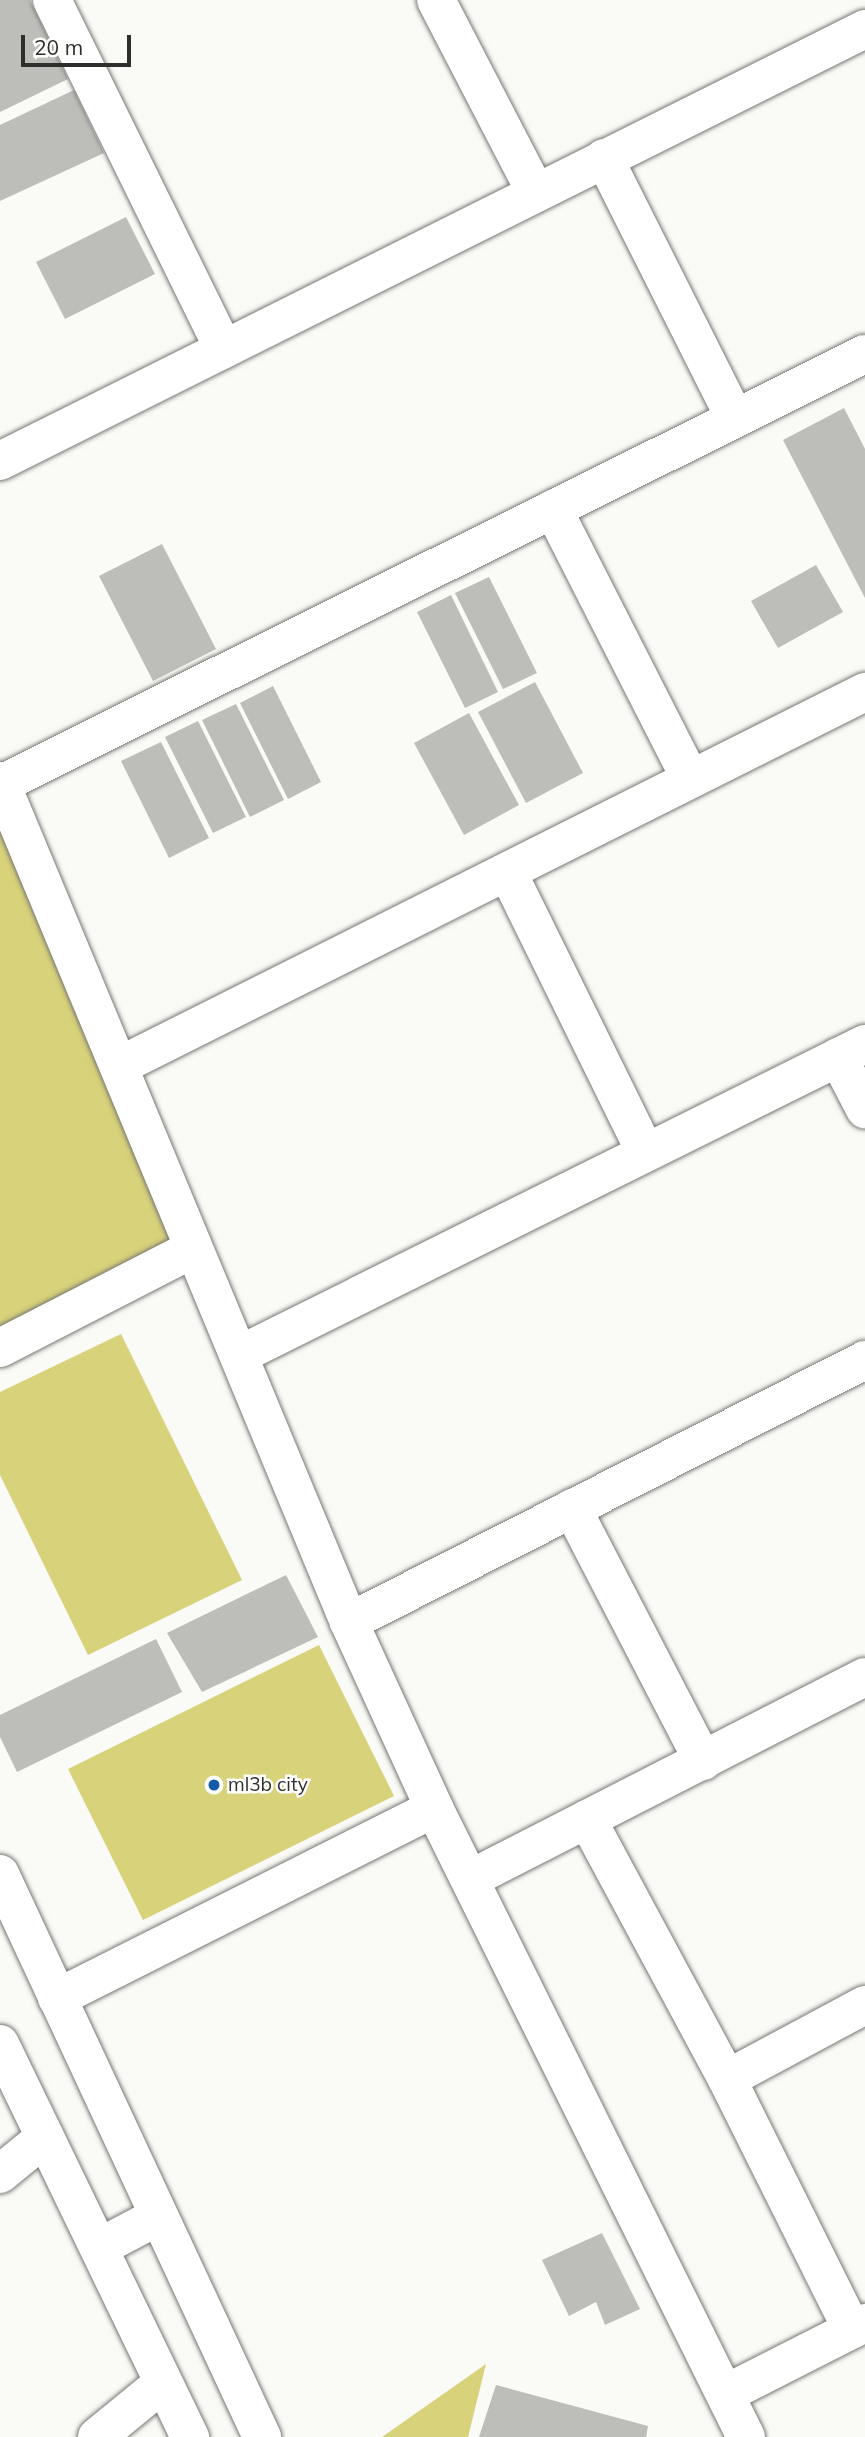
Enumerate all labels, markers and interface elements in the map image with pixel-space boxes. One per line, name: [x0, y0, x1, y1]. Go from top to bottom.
scale bar: [24, 21, 135, 65]
text: 20 m: [34, 34, 83, 60]
place label: ml3b city: [228, 1774, 308, 1796]
marker: ml3b city: [206, 1777, 222, 1793]

